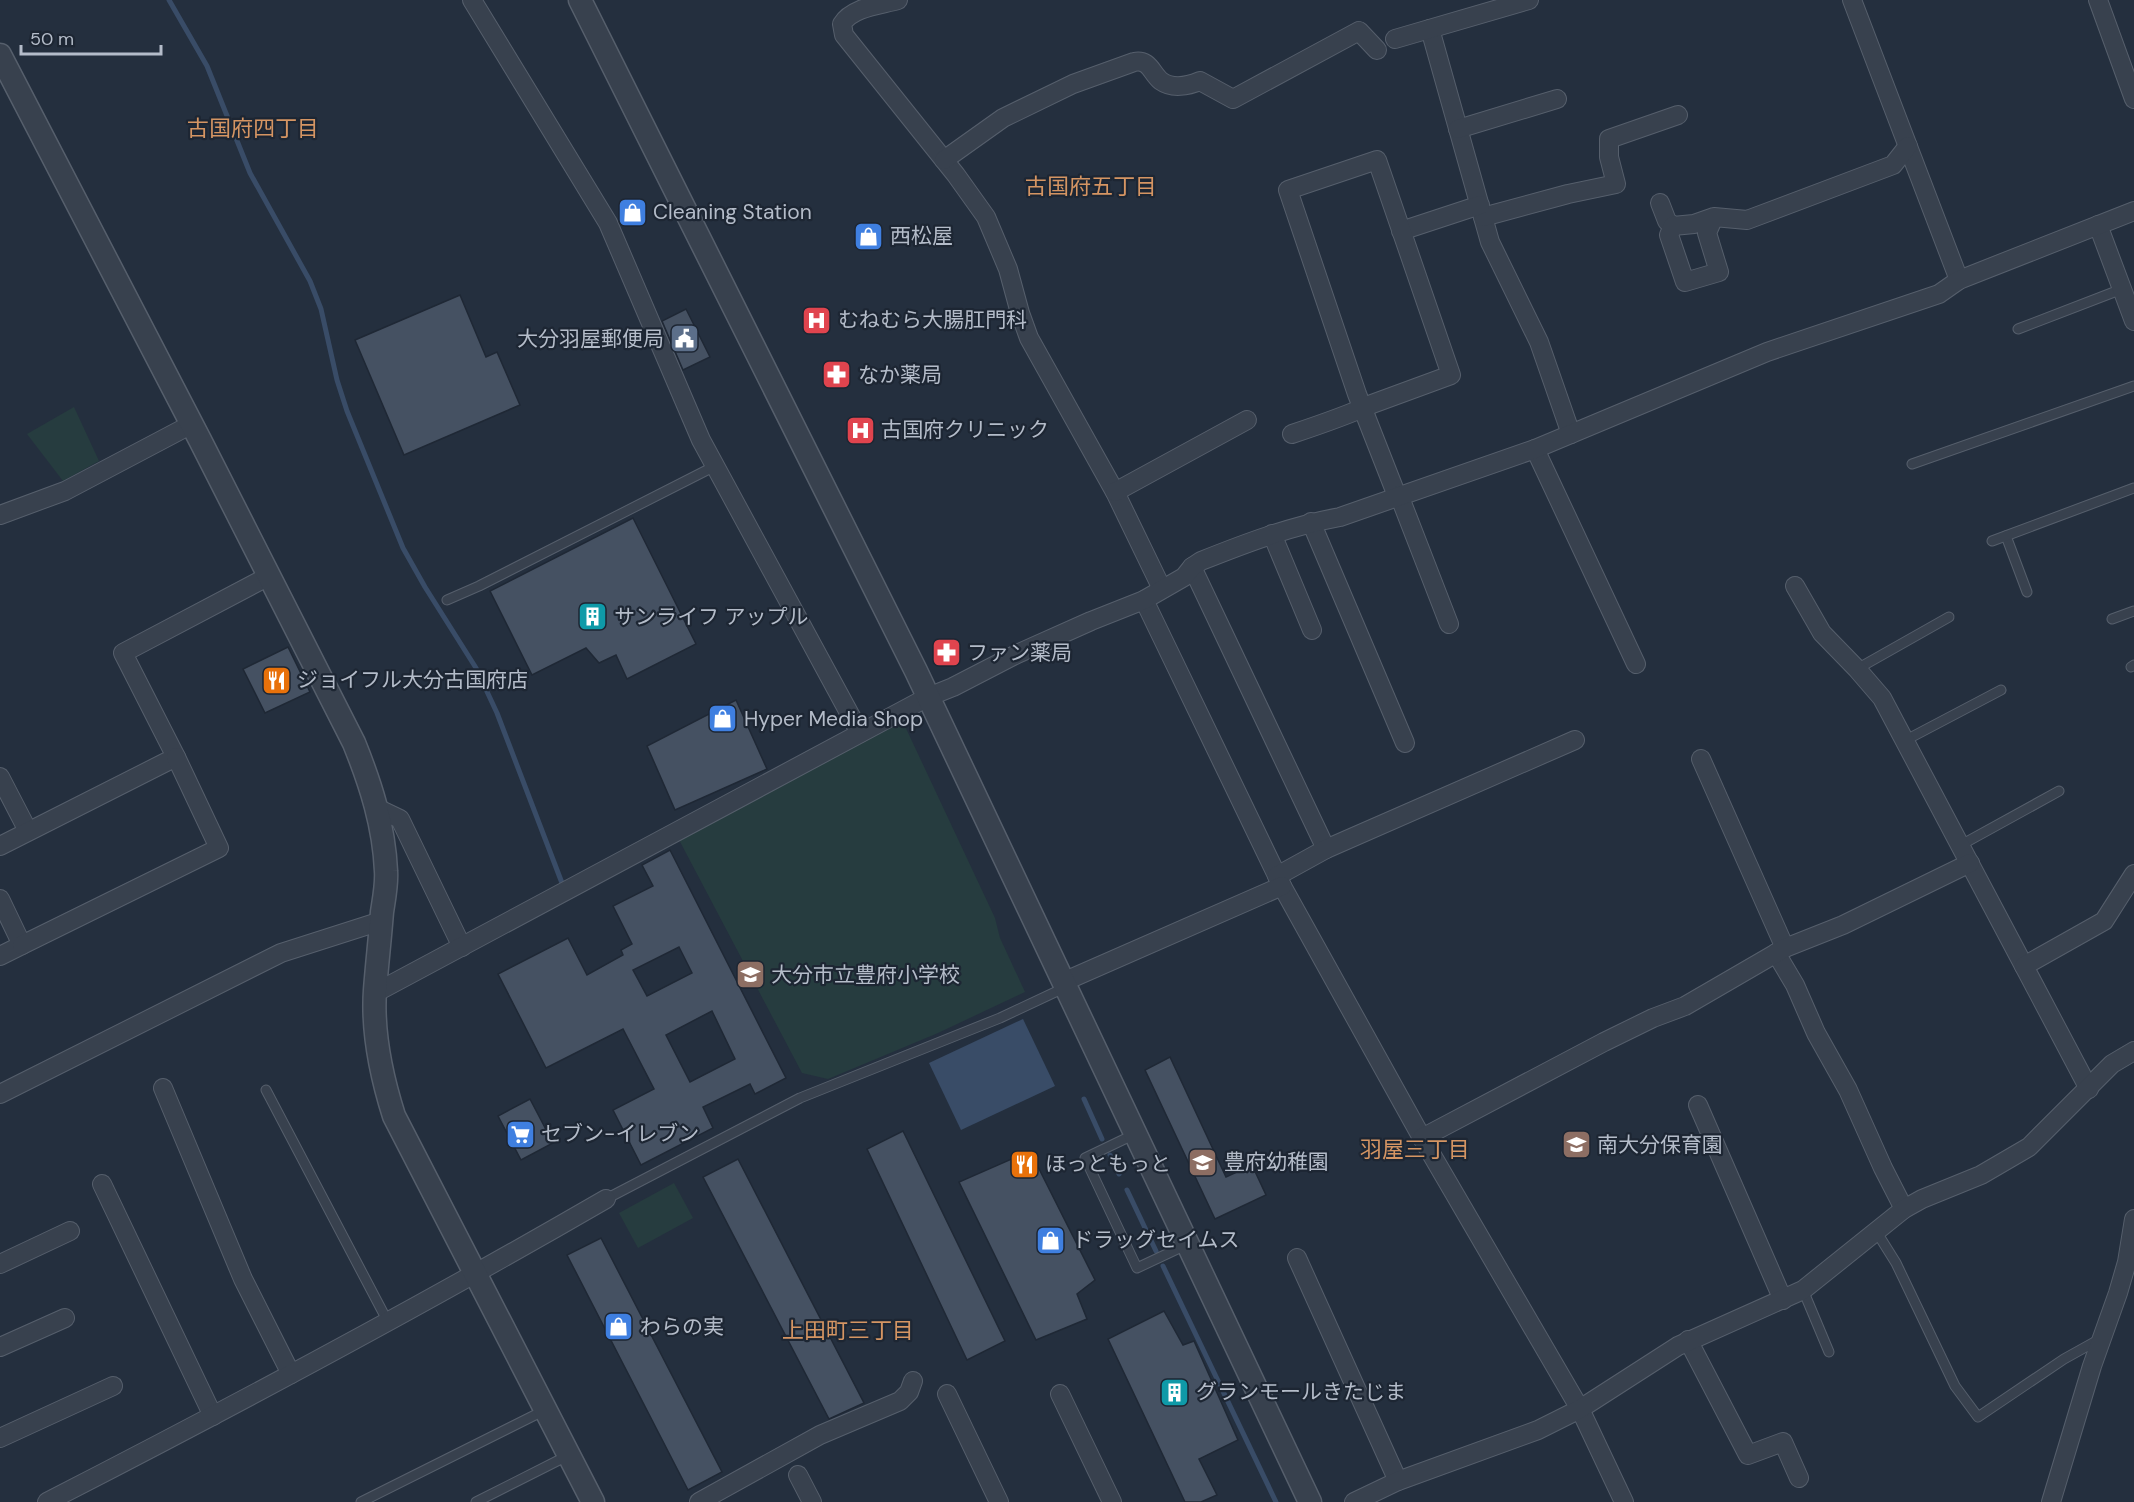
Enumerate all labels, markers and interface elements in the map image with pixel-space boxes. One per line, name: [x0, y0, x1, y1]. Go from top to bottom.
scale bar: [21, 18, 160, 56]
text: 50 m: [30, 27, 74, 51]
district label: 古国府四丁目: [187, 114, 319, 143]
district label: 古国府五丁目: [1025, 172, 1157, 201]
shop icon: Cleaning Station: [616, 196, 648, 228]
place label: Cleaning Station: [653, 198, 812, 226]
shop icon: 西松屋: [853, 220, 885, 252]
place label: 西松屋: [890, 222, 953, 250]
hospital icon: むねむら大腸肛門科: [801, 304, 833, 336]
place label: むねむら大腸肛門科: [838, 306, 1027, 334]
public building icon: 大分羽屋郵便局: [669, 323, 701, 355]
place label: 大分羽屋郵便局: [517, 325, 664, 353]
pharmacy icon: なか薬局: [821, 359, 853, 391]
place label: なか薬局: [858, 361, 942, 389]
hospital icon: 古国府クリニック: [844, 414, 876, 446]
place label: 古国府クリニック: [881, 416, 1049, 444]
building icon: サンライフ アップル: [577, 601, 609, 633]
place label: サンライフ アップル: [614, 603, 809, 631]
pharmacy icon: ファン薬局: [930, 637, 962, 669]
place label: ファン薬局: [967, 639, 1072, 667]
restaurant icon: ジョイフル大分古国府店: [260, 664, 292, 696]
place label: ジョイフル大分古国府店: [297, 666, 528, 694]
shop icon: Hyper Media Shop: [707, 703, 739, 735]
place label: Hyper Media Shop: [744, 705, 923, 733]
school or university icon: 大分市立豊府小学校: [734, 959, 766, 991]
place label: 大分市立豊府小学校: [771, 961, 960, 989]
supermarket icon: セブン-イレブン: [504, 1118, 536, 1150]
place label: セブン-イレブン: [541, 1120, 699, 1148]
school or university icon: 南大分保育園: [1560, 1129, 1592, 1161]
place label: 南大分保育園: [1597, 1131, 1723, 1159]
district label: 羽屋三丁目: [1360, 1135, 1470, 1164]
school or university icon: 豊府幼稚園: [1187, 1146, 1219, 1178]
restaurant icon: ほっともっと: [1008, 1148, 1040, 1180]
place label: 豊府幼稚園: [1224, 1148, 1329, 1176]
place label: ほっともっと: [1045, 1150, 1171, 1178]
shop icon: ドラッグセイムス: [1035, 1224, 1067, 1256]
place label: ドラッグセイムス: [1072, 1226, 1240, 1254]
shop icon: わらの実: [603, 1311, 635, 1343]
place label: わらの実: [640, 1313, 724, 1341]
district label: 上田町三丁目: [782, 1316, 914, 1345]
building icon: グランモールきたじま: [1159, 1376, 1191, 1408]
place label: グランモールきたじま: [1196, 1378, 1406, 1406]

